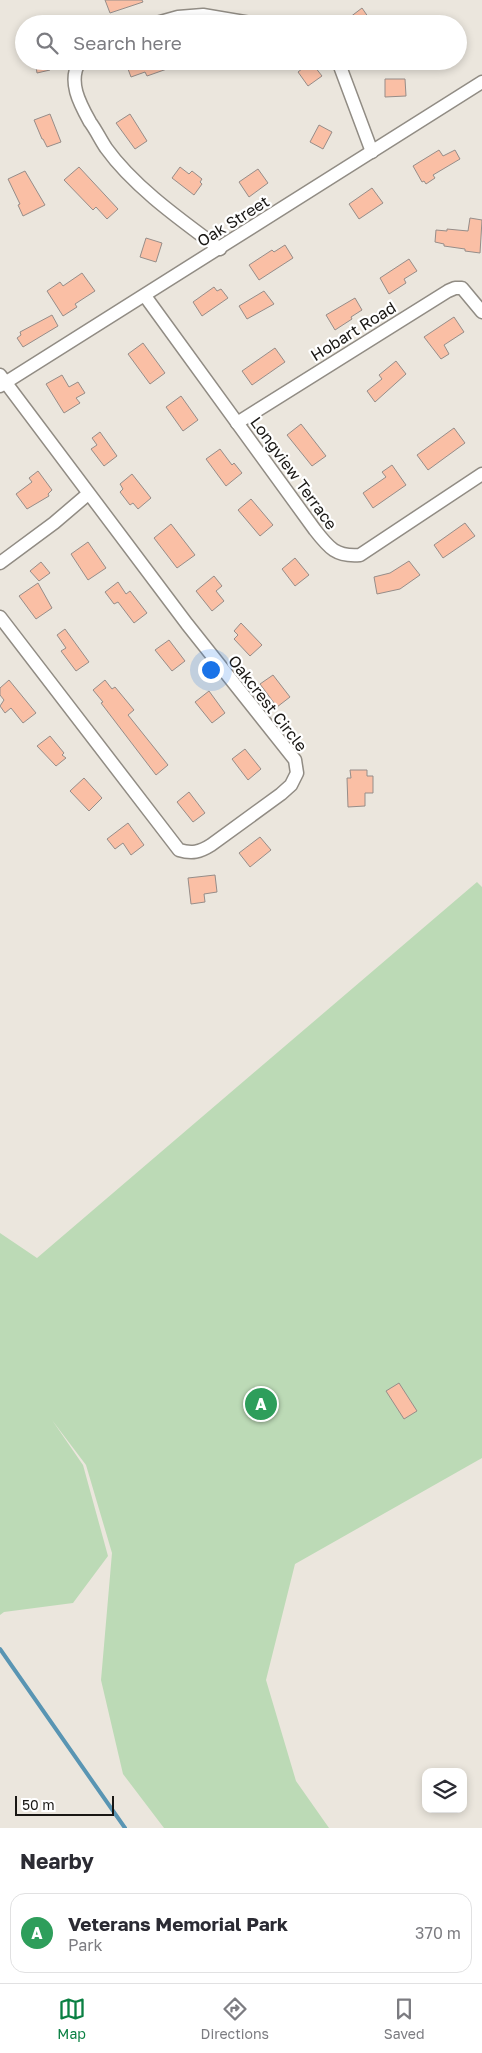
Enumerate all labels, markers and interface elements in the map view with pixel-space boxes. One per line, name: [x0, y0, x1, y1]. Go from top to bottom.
search box: [15, 15, 467, 70]
icon: search: [33, 29, 61, 57]
text: Search here: [73, 31, 182, 54]
street label: Oak Street: [193, 191, 273, 251]
street label: Hobart Road: [307, 297, 399, 365]
street label: Longview Terrace: [246, 413, 342, 533]
street label: Oakcrest Circle: [224, 651, 312, 755]
your location: [198, 657, 224, 683]
pin: A: [245, 1385, 277, 1423]
map controls: [422, 1768, 467, 1813]
button: layers: [422, 1768, 467, 1813]
scale bar: [15, 1793, 114, 1816]
text: 50 m: [22, 1796, 55, 1813]
text: Nearby: [20, 1848, 94, 1874]
text: Veterans Memorial Park: [68, 1912, 288, 1935]
text: A: [31, 1923, 43, 1943]
text: 370 m: [415, 1923, 461, 1943]
text: Park: [68, 1935, 103, 1955]
tab: Map: [57, 1995, 86, 2042]
tab: Directions: [201, 1995, 269, 2042]
tab: Saved: [384, 1995, 425, 2042]

